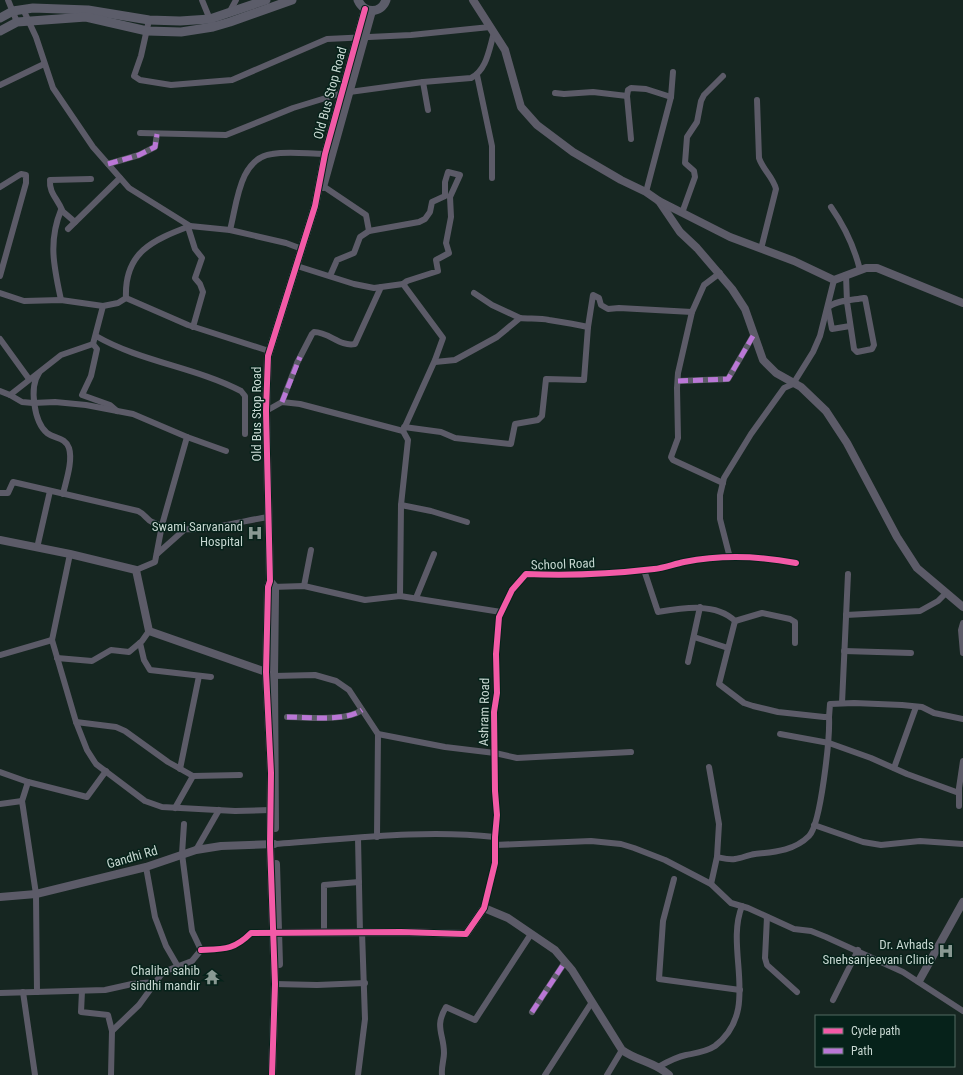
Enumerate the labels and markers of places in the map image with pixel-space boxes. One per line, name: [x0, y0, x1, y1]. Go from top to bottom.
place label: Swami Sarvanand Hospital: [152, 519, 243, 549]
hospital icon: Swami Sarvanand Hospital: [246, 524, 264, 542]
place label: Dr. Avhads Snehsanjeevani Clinic: [823, 937, 934, 967]
hospital icon: Dr. Avhads Snehsanjeevani Clinic: [937, 942, 955, 960]
place label: Chaliha sahib sindhi mandir: [130, 963, 200, 993]
temple icon: Chaliha sahib sindhi mandir: [203, 968, 221, 986]

